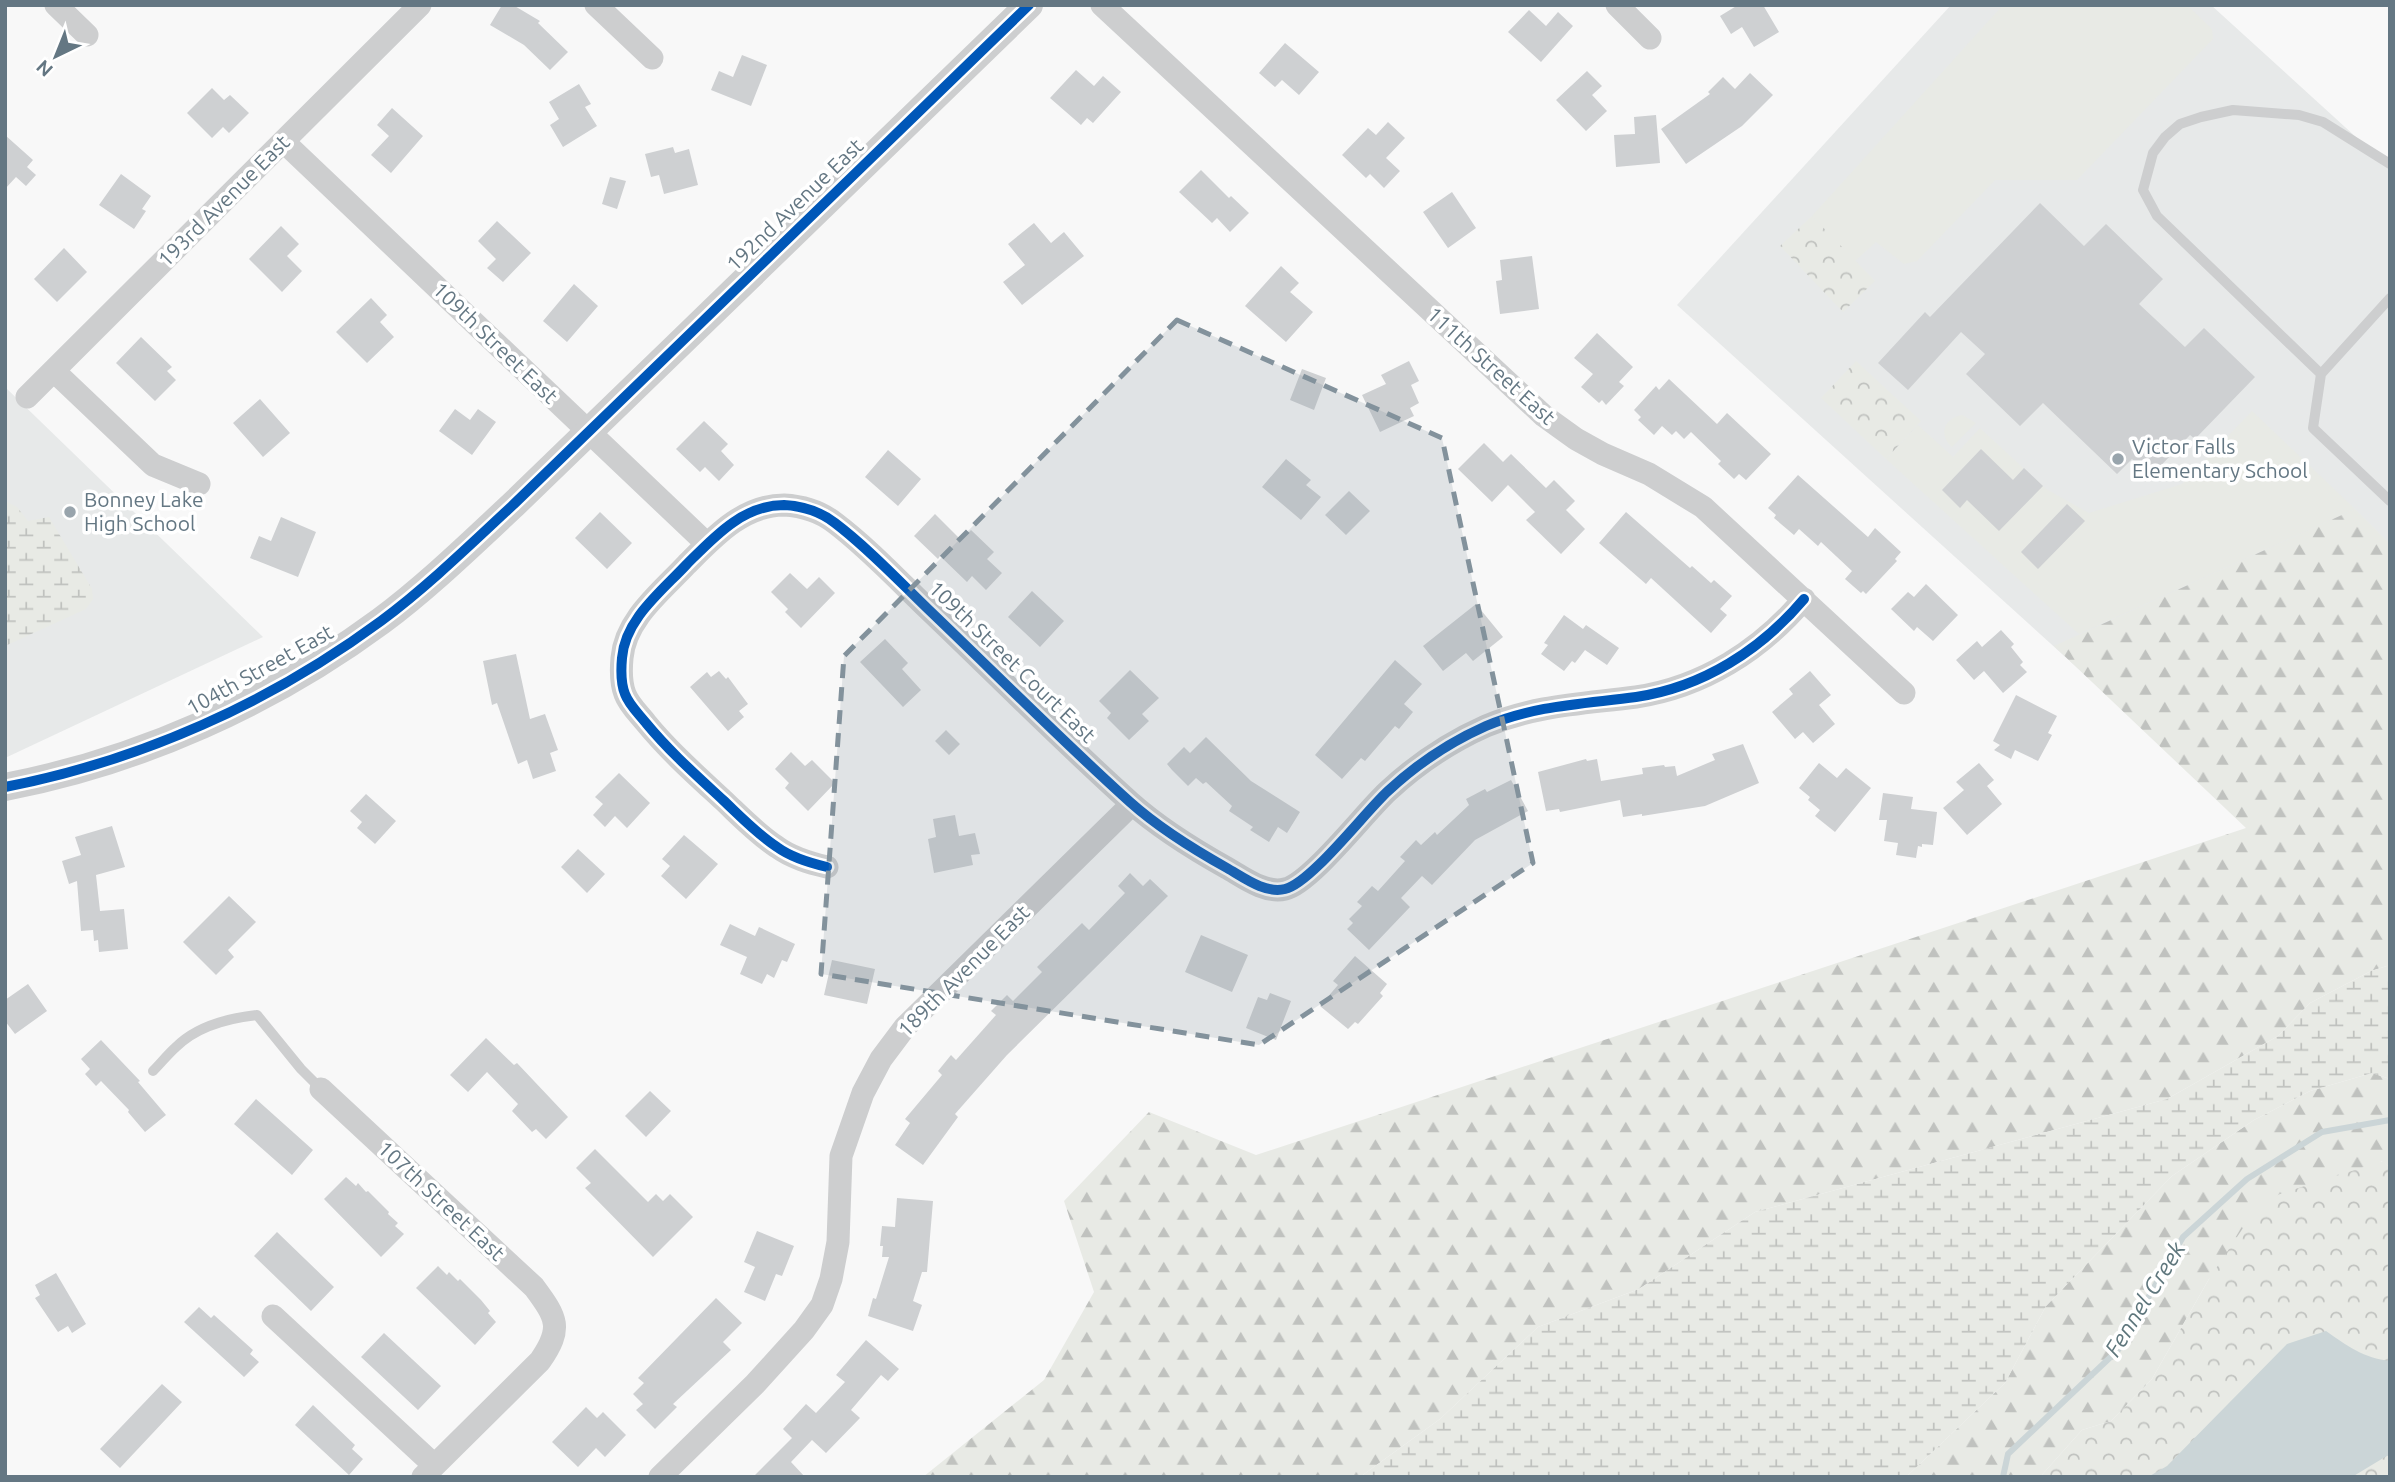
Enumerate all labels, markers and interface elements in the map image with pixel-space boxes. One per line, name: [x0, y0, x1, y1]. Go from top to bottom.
north arrow: [21, 21, 91, 91]
text: N: [32, 56, 57, 81]
street label: 193rd Avenue East: [153, 130, 294, 271]
street label: 192nd Avenue East: [721, 133, 867, 275]
street label: 109th Street East: [428, 277, 563, 408]
street label: 111th Street East: [1423, 301, 1561, 429]
place label: Victor Falls Elementary School: [2132, 434, 2308, 482]
marker: Victor Falls Elementary School: [2110, 451, 2126, 467]
place label: Bonney Lake High School: [84, 487, 203, 535]
marker: Bonney Lake High School: [62, 504, 78, 520]
street label: 109th Street Court East: [924, 576, 1101, 747]
street label: 104th Street East: [182, 619, 337, 719]
street label: 189th Avenue East: [893, 900, 1034, 1041]
street label: 107th Street East: [374, 1136, 510, 1265]
water label: Fennel Creek: [2099, 1237, 2190, 1361]

